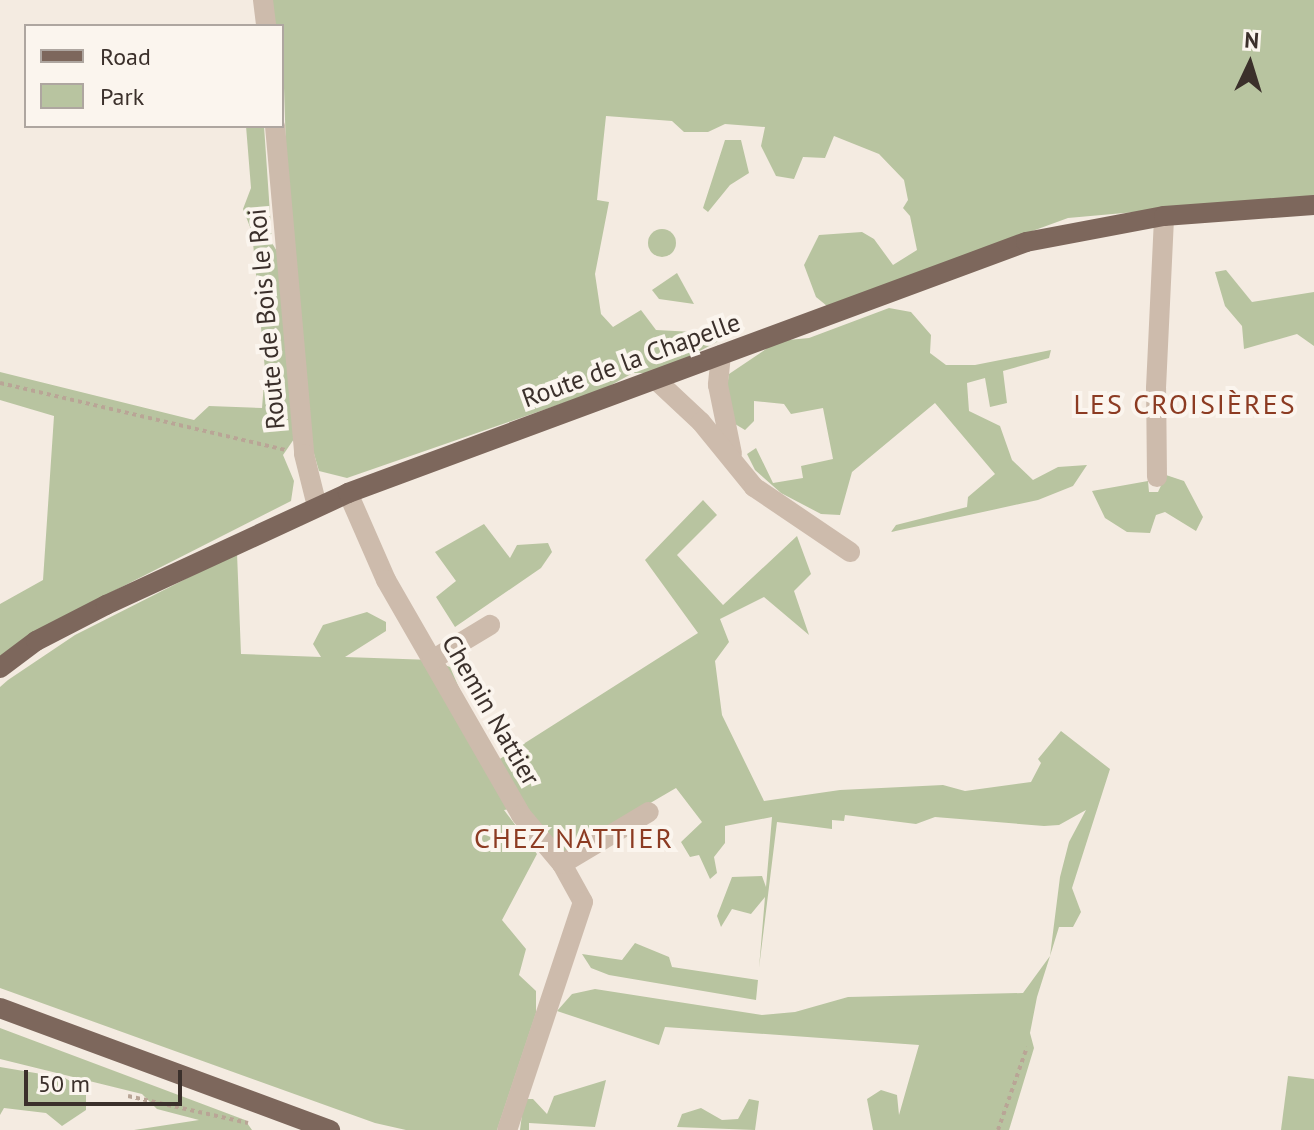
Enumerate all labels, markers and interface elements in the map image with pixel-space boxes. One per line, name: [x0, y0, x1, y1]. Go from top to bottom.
legend: [24, 24, 284, 128]
north arrow: [1210, 24, 1290, 104]
text: N: [1243, 26, 1260, 55]
text: Road: [100, 41, 151, 72]
text: Park: [100, 81, 144, 112]
street label: Route de Bois le Roi: [241, 207, 291, 431]
street label: Route de la Chapelle: [518, 306, 744, 414]
district label: LES CROISIÈRES: [1073, 387, 1297, 421]
street label: Chemin Nattier: [435, 629, 547, 791]
district label: CHEZ NATTIER: [473, 821, 675, 855]
scale bar: [28, 1054, 186, 1104]
text: 50 m: [38, 1068, 90, 1099]

